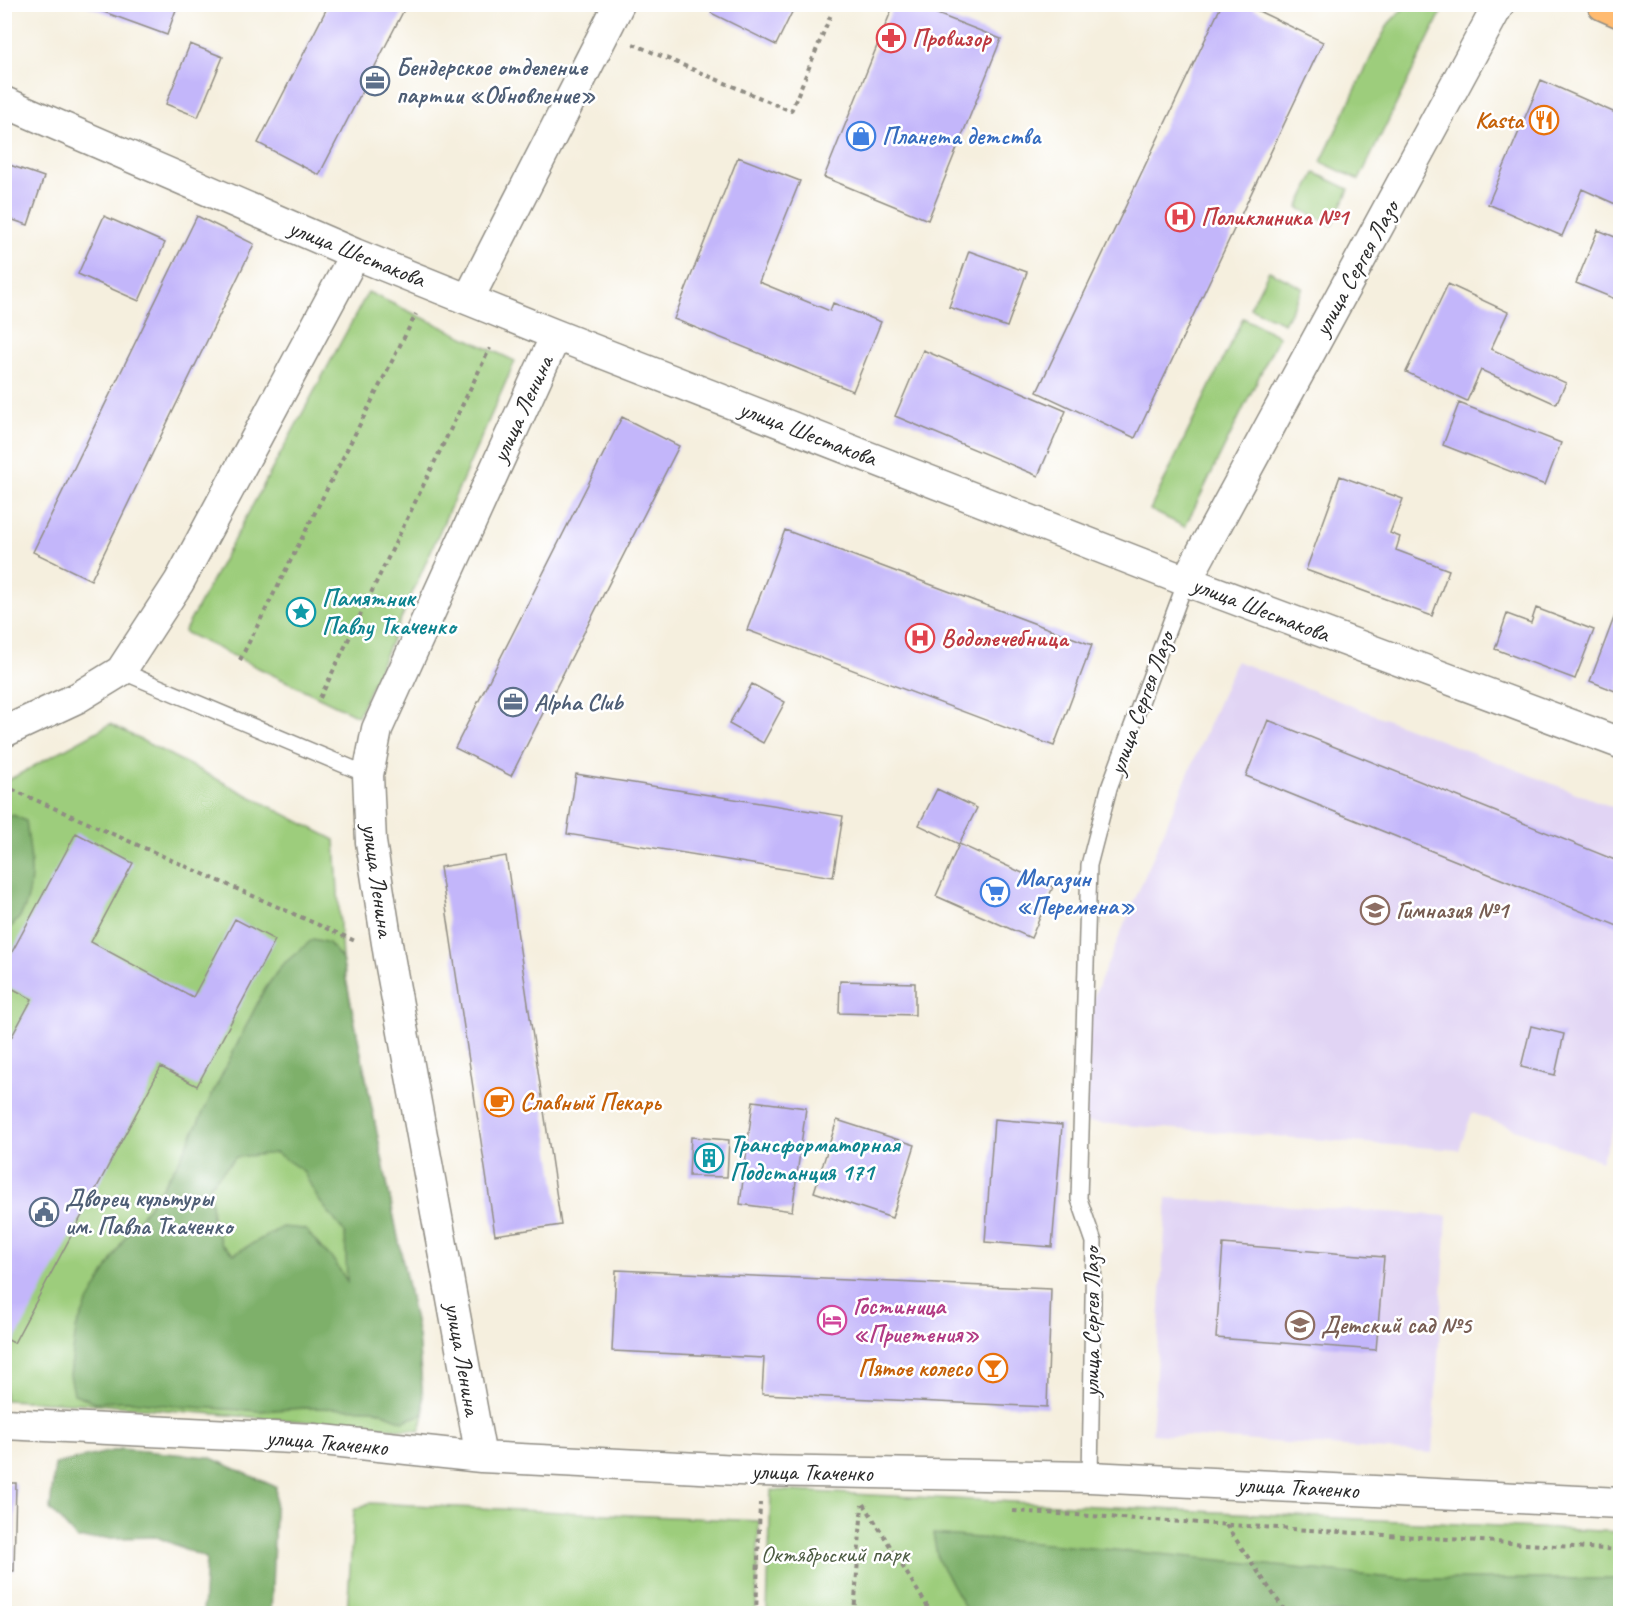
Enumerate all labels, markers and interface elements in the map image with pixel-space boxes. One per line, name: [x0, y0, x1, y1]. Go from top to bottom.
pharmacy icon: Провизор: [875, 22, 907, 54]
place label: Провизор: [912, 23, 992, 53]
place label: Бендерское отделение партии «Обновление»: [396, 52, 596, 110]
office icon: Бендерское отделение партии «Обновление»: [359, 65, 391, 97]
restaurant icon: Kasta: [1528, 104, 1560, 136]
place label: Kasta: [1475, 105, 1525, 135]
shop icon: Планета детства: [845, 120, 877, 152]
place label: Планета детства: [882, 121, 1042, 151]
street label: улица Сергея Лазо: [1306, 193, 1407, 343]
hospital icon: Поликлиника №1: [1164, 201, 1196, 233]
place label: Поликлиника №1: [1201, 202, 1351, 232]
street label: улица Шестакова: [283, 211, 431, 294]
street label: улица Ленина: [483, 349, 561, 469]
street label: улица Шестакова: [733, 392, 882, 473]
street label: улица Шестакова: [1186, 568, 1335, 649]
place label: Памятник Павлу Ткаченко: [322, 583, 458, 641]
place icon: Памятник Павлу Ткаченко: [285, 596, 317, 628]
hospital icon: Водолечебница: [904, 622, 936, 654]
place label: Водолечебница: [941, 623, 1070, 653]
street label: улица Сергея Лазо: [1101, 625, 1182, 780]
office icon: Alpha Club: [497, 686, 529, 718]
place label: Alpha Club: [534, 687, 624, 717]
street label: улица Ленина: [355, 819, 401, 941]
place label: Магазин «Перемена»: [1016, 863, 1135, 921]
supermarket icon: Магазин «Перемена»: [979, 876, 1011, 908]
school or university icon: Гимназия №1: [1359, 894, 1391, 926]
place label: Гимназия №1: [1396, 895, 1511, 925]
cafe icon: Славный Пекарь: [483, 1086, 515, 1118]
place label: Славный Пекарь: [520, 1087, 662, 1117]
place label: Трансформаторная Подстанция 171: [730, 1129, 901, 1187]
building icon: Трансформаторная Подстанция 171: [693, 1142, 725, 1174]
place label: Дворец культуры им. Павла Ткаченко: [65, 1183, 235, 1241]
public building icon: Дворец культуры им. Павла Ткаченко: [28, 1196, 60, 1228]
street label: улица Сергея Лазо: [1076, 1245, 1106, 1399]
place label: Гостиница «Приетения»: [853, 1291, 979, 1349]
street label: улица Ленина: [438, 1298, 488, 1420]
hotel icon: Гостиница «Приетения»: [816, 1304, 848, 1336]
school or university icon: Детский сад №5: [1284, 1309, 1316, 1341]
place label: Детский сад №5: [1321, 1310, 1473, 1340]
bar icon: Пятое колесо: [977, 1352, 1009, 1384]
place label: Пятое колесо: [858, 1353, 973, 1383]
street label: улица Ткаченко: [263, 1422, 390, 1462]
street label: улица Ткаченко: [749, 1456, 874, 1488]
street label: улица Ткаченко: [1235, 1469, 1361, 1505]
park label: Октябрьский парк: [761, 1539, 912, 1569]

